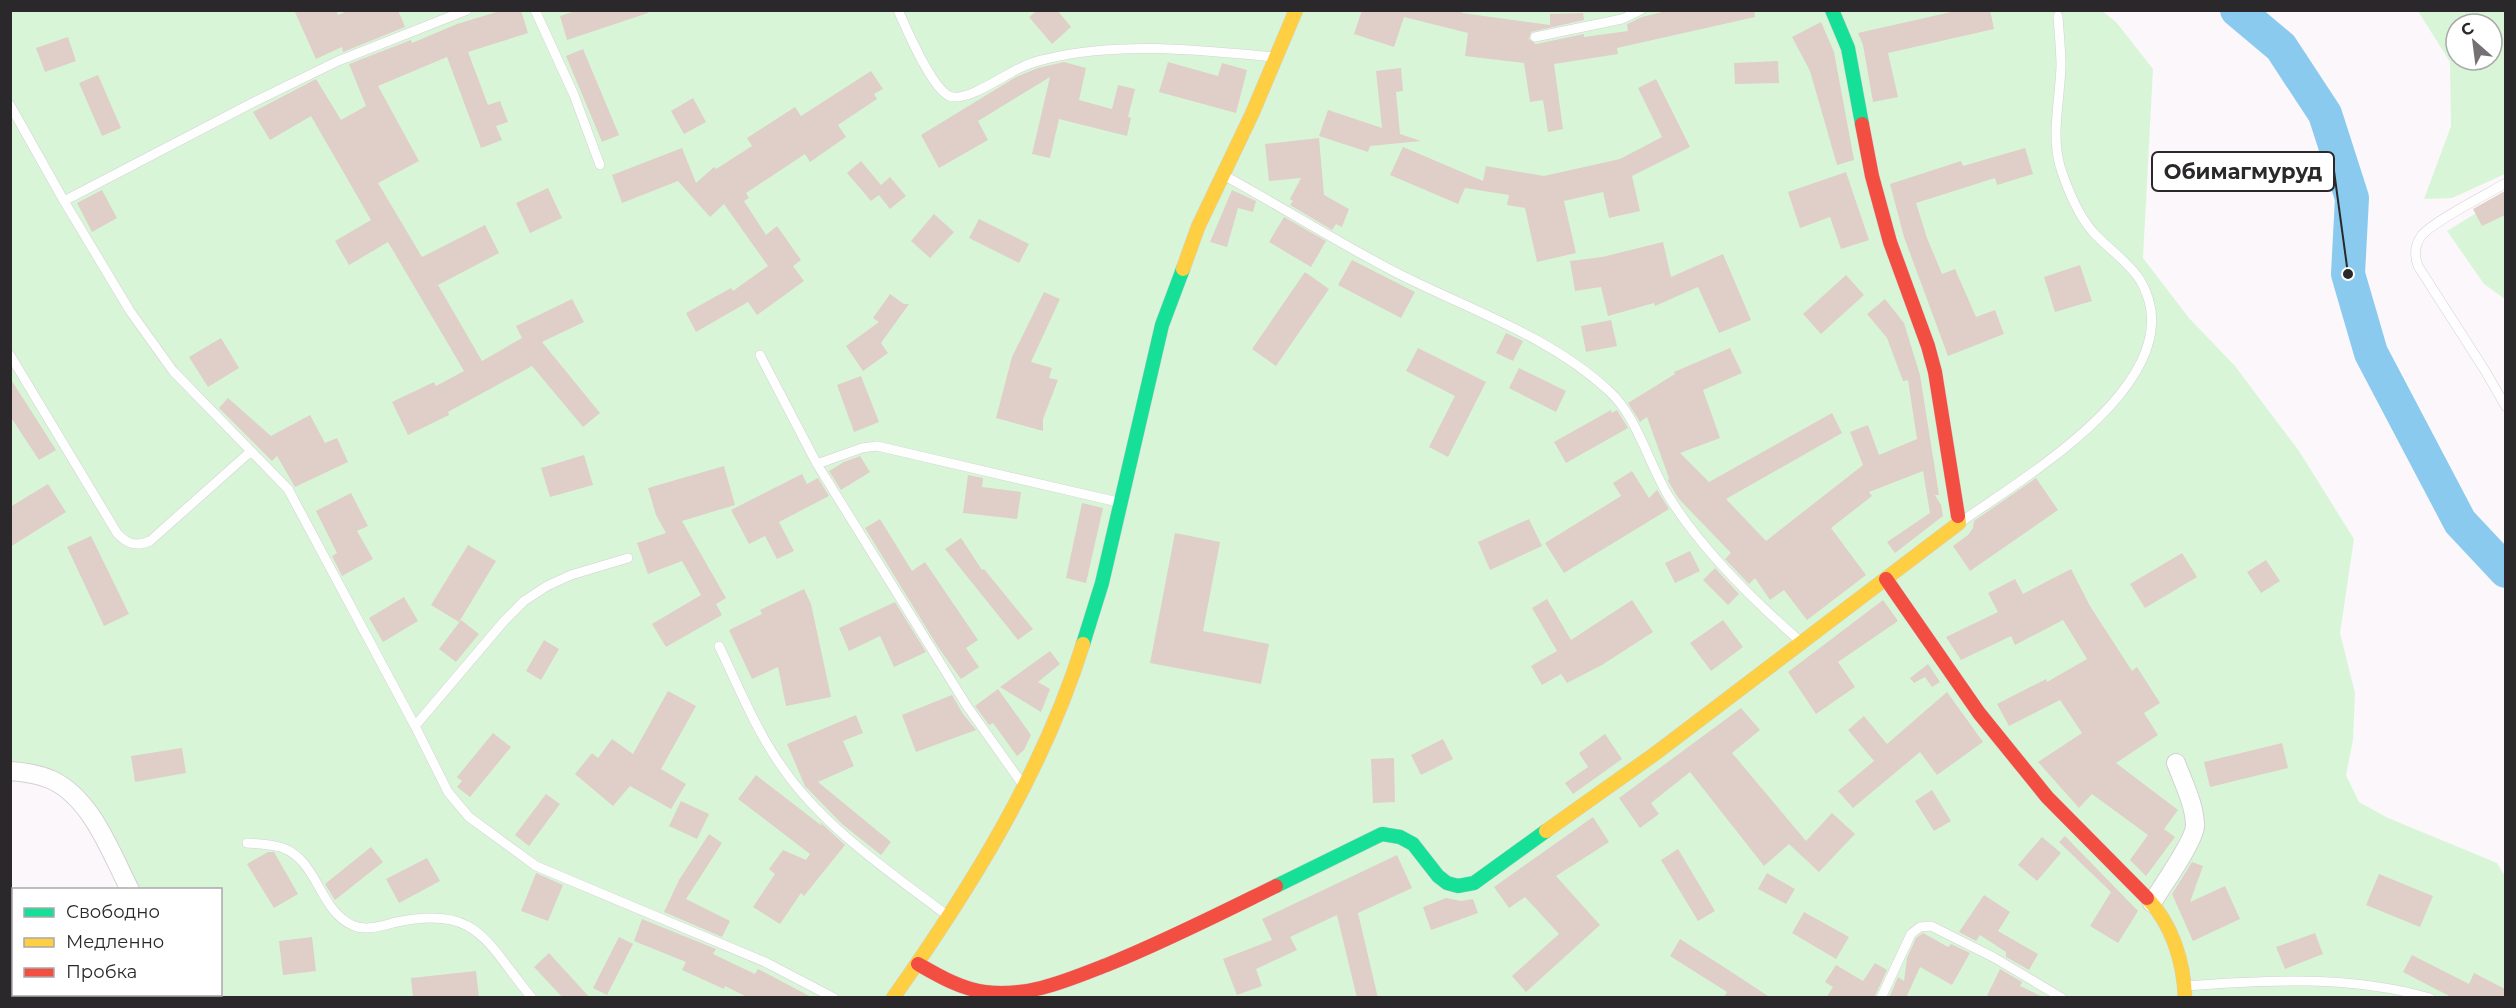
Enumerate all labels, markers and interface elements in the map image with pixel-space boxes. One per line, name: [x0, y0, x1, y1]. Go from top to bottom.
north arrow: [2444, 12, 2504, 72]
text: С: [2458, 18, 2477, 40]
callout: Обимагмуруд: [2152, 152, 2334, 191]
text: Обимагмуруд: [2164, 159, 2322, 184]
legend: [12, 888, 222, 996]
text: Свободно: [66, 901, 160, 923]
text: Медленно: [66, 931, 164, 953]
text: Пробка: [66, 961, 137, 983]

